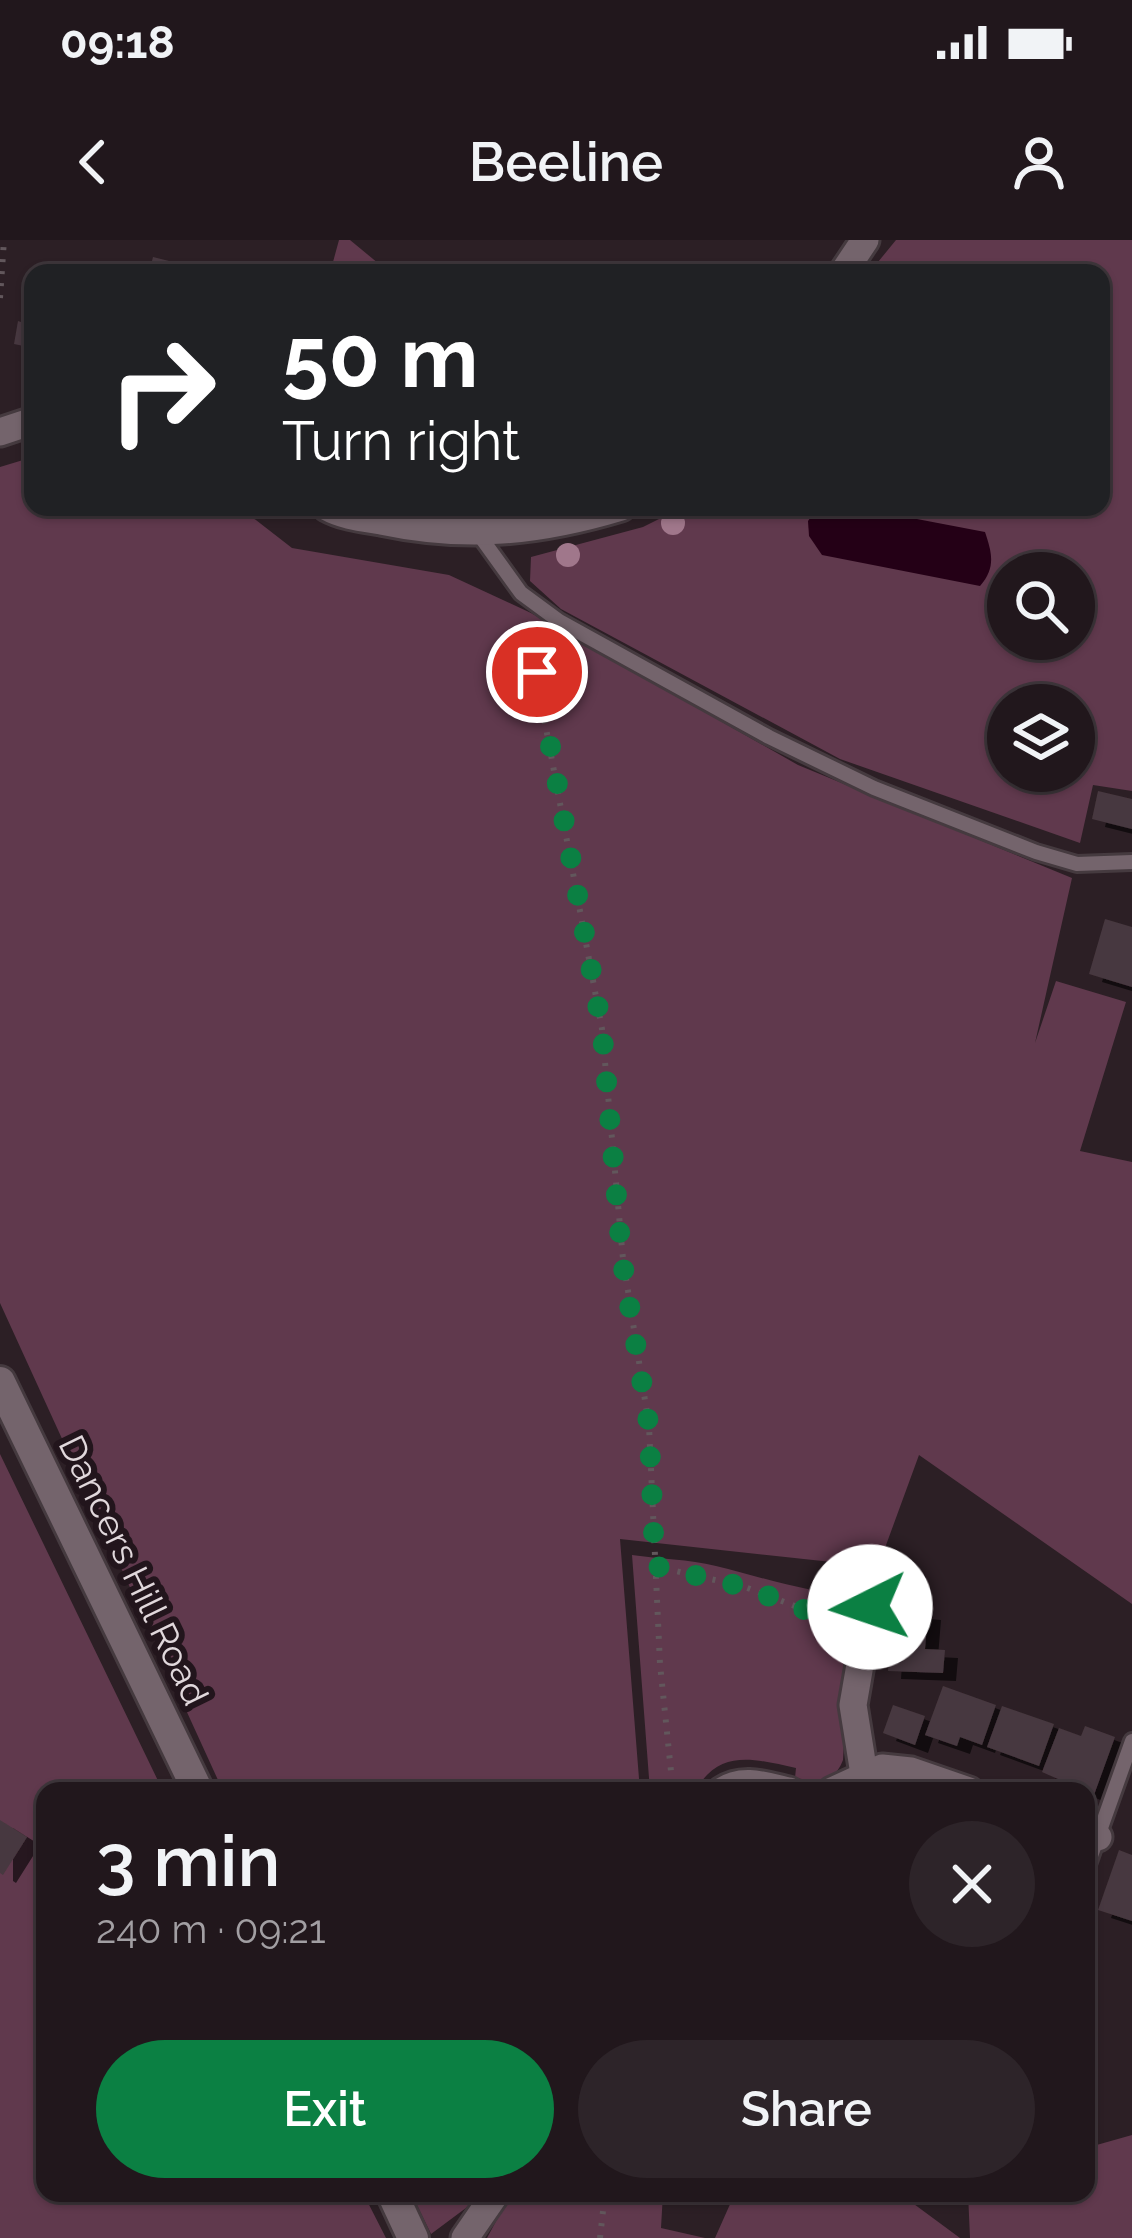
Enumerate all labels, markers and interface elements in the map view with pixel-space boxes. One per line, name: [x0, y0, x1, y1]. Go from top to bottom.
text: 09:18: [60, 16, 175, 69]
icon: back: [60, 129, 126, 195]
icon: person: [1006, 129, 1072, 195]
text: Beeline: [469, 130, 663, 194]
text: 50 m: [282, 308, 478, 407]
icon: right: [84, 312, 240, 468]
text: Turn right: [282, 409, 520, 473]
map controls: [987, 552, 1095, 792]
button: search: [987, 552, 1095, 660]
pin: [486, 621, 588, 723]
icon: arrive: [504, 639, 570, 705]
button: layers: [987, 684, 1095, 792]
street label: Dancers Hill Road: [51, 1428, 217, 1712]
position arrow: [807, 1544, 933, 1670]
text: 3 min: [96, 1818, 280, 1903]
button: close: [909, 1821, 1035, 1947]
text: 240 m · 09:21: [96, 1906, 326, 1952]
button: Exit: [96, 2040, 554, 2178]
button: Share: [578, 2040, 1035, 2178]

